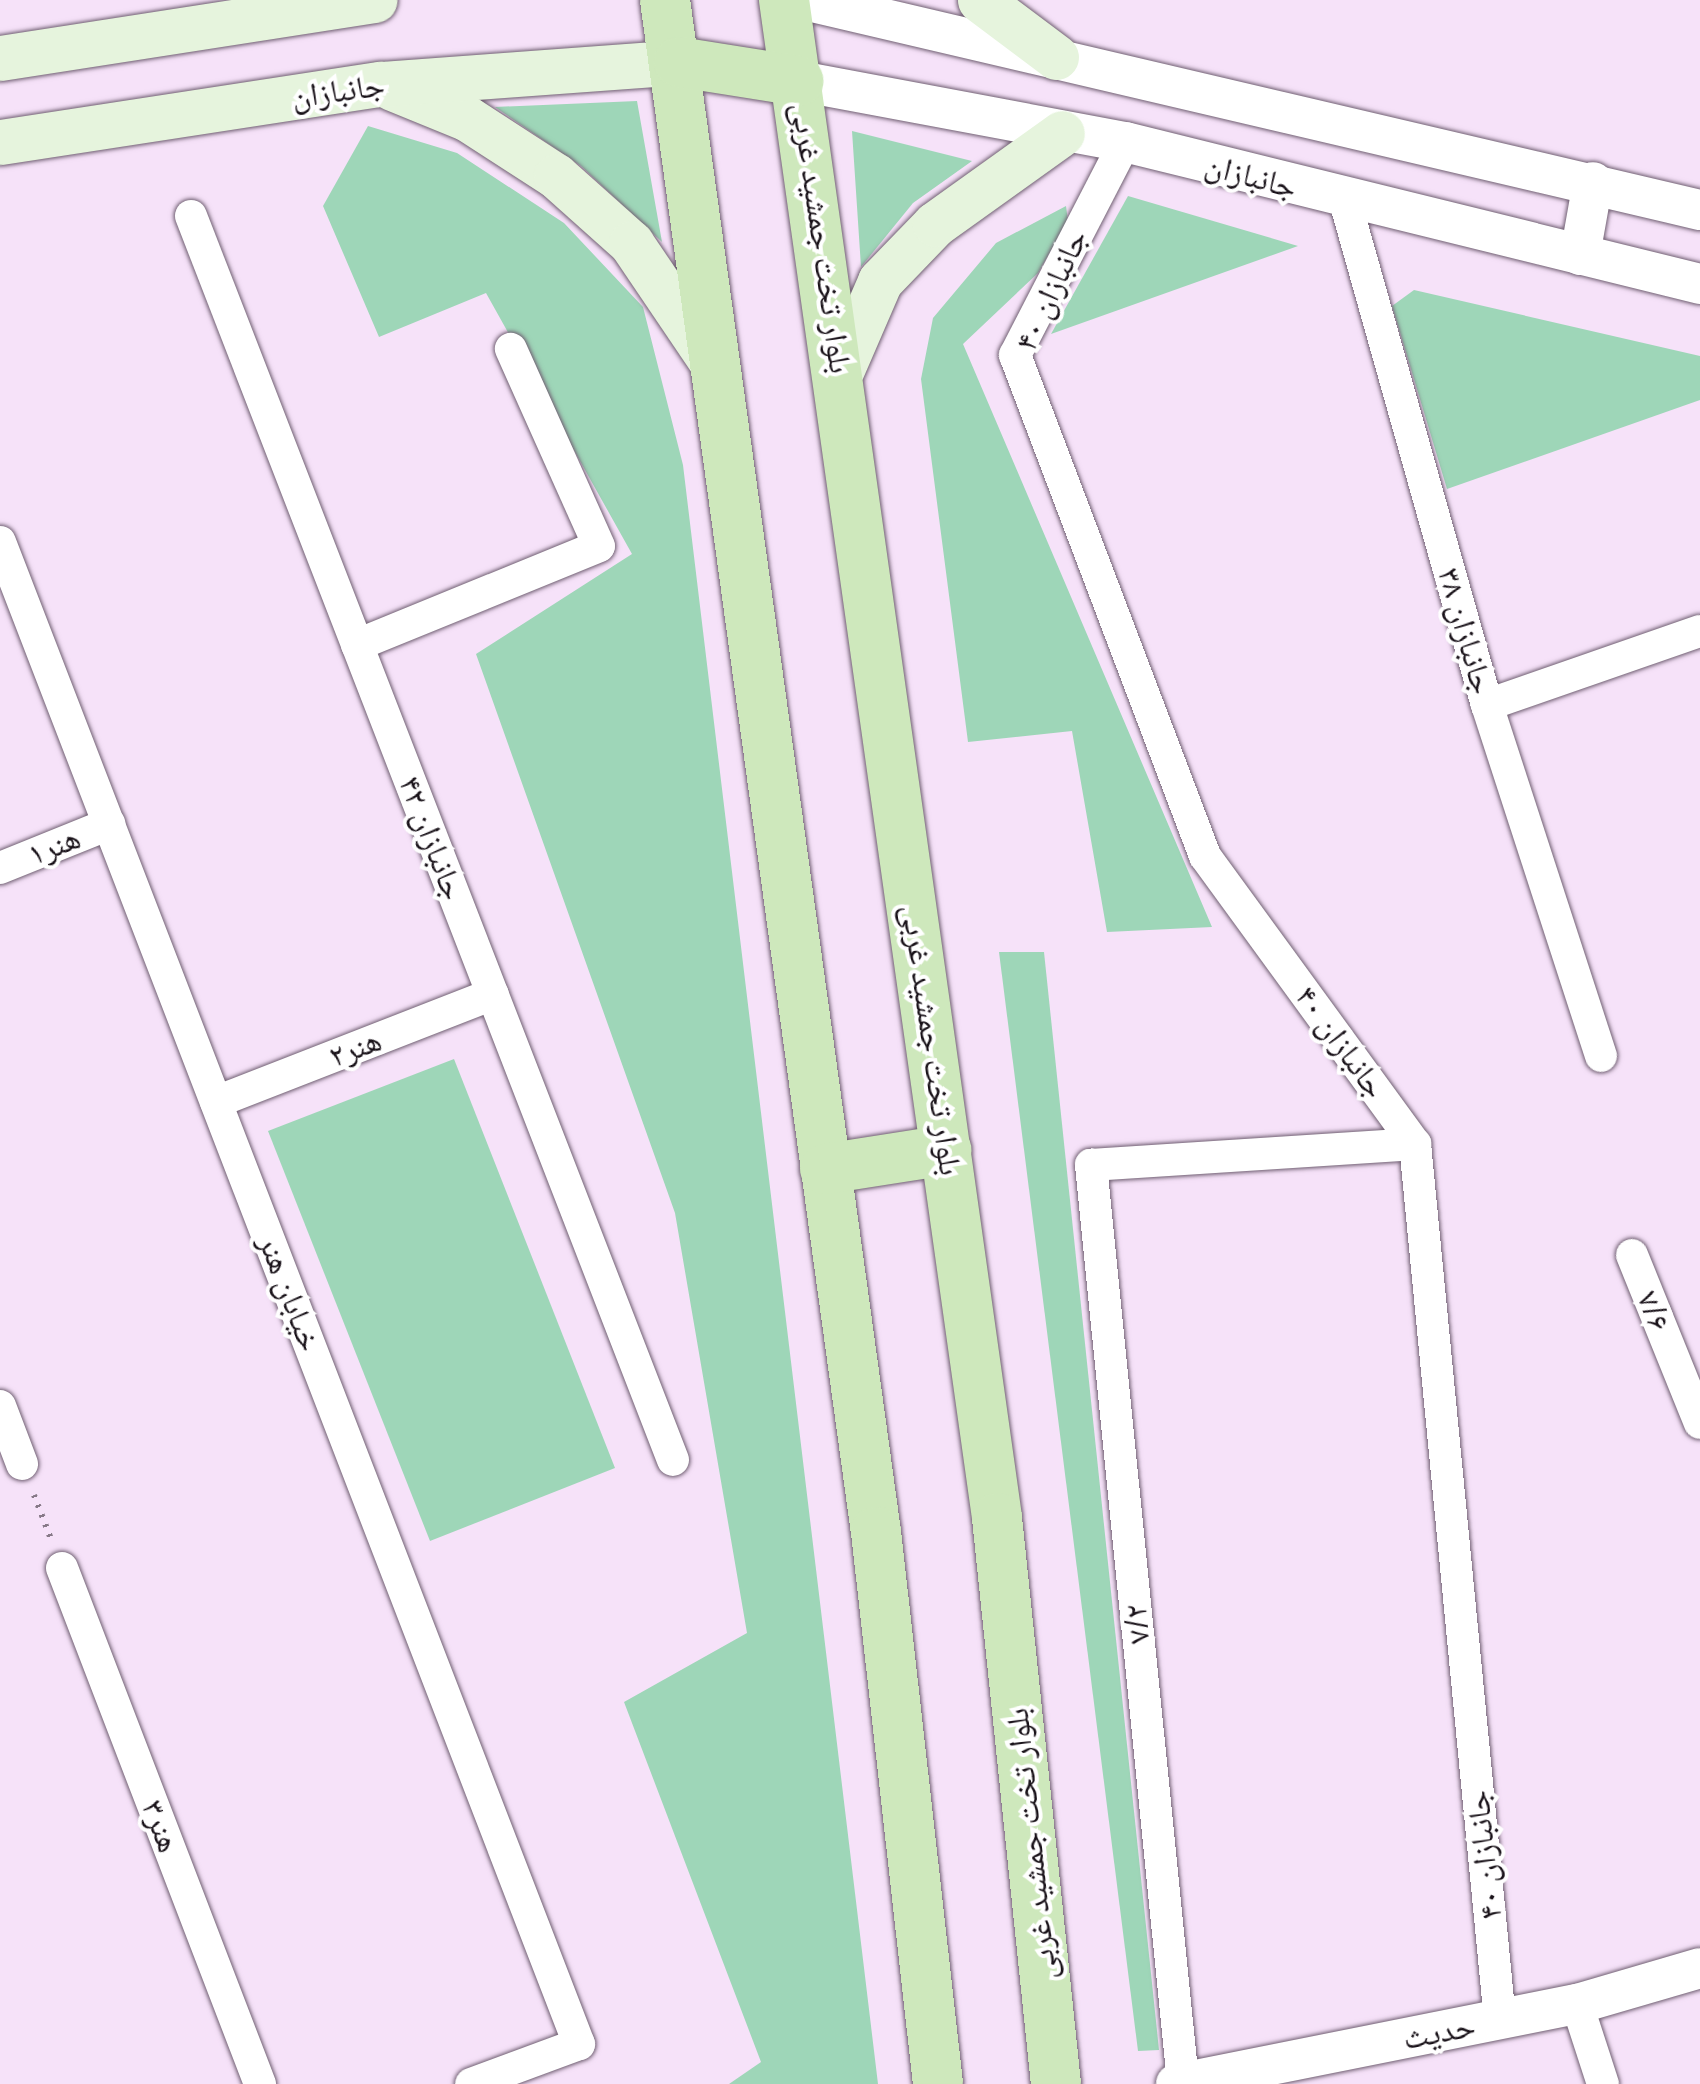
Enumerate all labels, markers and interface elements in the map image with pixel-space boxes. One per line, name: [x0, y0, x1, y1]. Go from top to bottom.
street label: جانبازان: [289, 65, 387, 117]
street label: بلوار تخت جمشید غربی: [784, 100, 860, 376]
street label: جانبازان: [1201, 145, 1301, 207]
street label: ۴۰ جانبازان: [1006, 223, 1096, 357]
street label: ۳۸ جانبازان: [1430, 564, 1502, 698]
street label: ۴۲ جانبازان: [391, 771, 473, 905]
street label: هنر۱: [22, 818, 86, 874]
street label: بلوار تخت جمشید غربی: [894, 902, 970, 1178]
street label: ۴۰ جانبازان: [1287, 978, 1395, 1106]
street label: هنر۲: [323, 1021, 387, 1075]
street label: خیابان هنر: [250, 1229, 330, 1357]
street label: ۷/۶: [1629, 1285, 1679, 1337]
street label: ۷/۲: [1116, 1602, 1158, 1646]
street label: بلوار تخت جمشید غربی: [998, 1706, 1064, 1982]
street label: ۴۰ جانبازان: [1458, 1789, 1510, 1921]
street label: هنر۳: [134, 1794, 188, 1858]
street label: حدیث: [1400, 2006, 1478, 2058]

